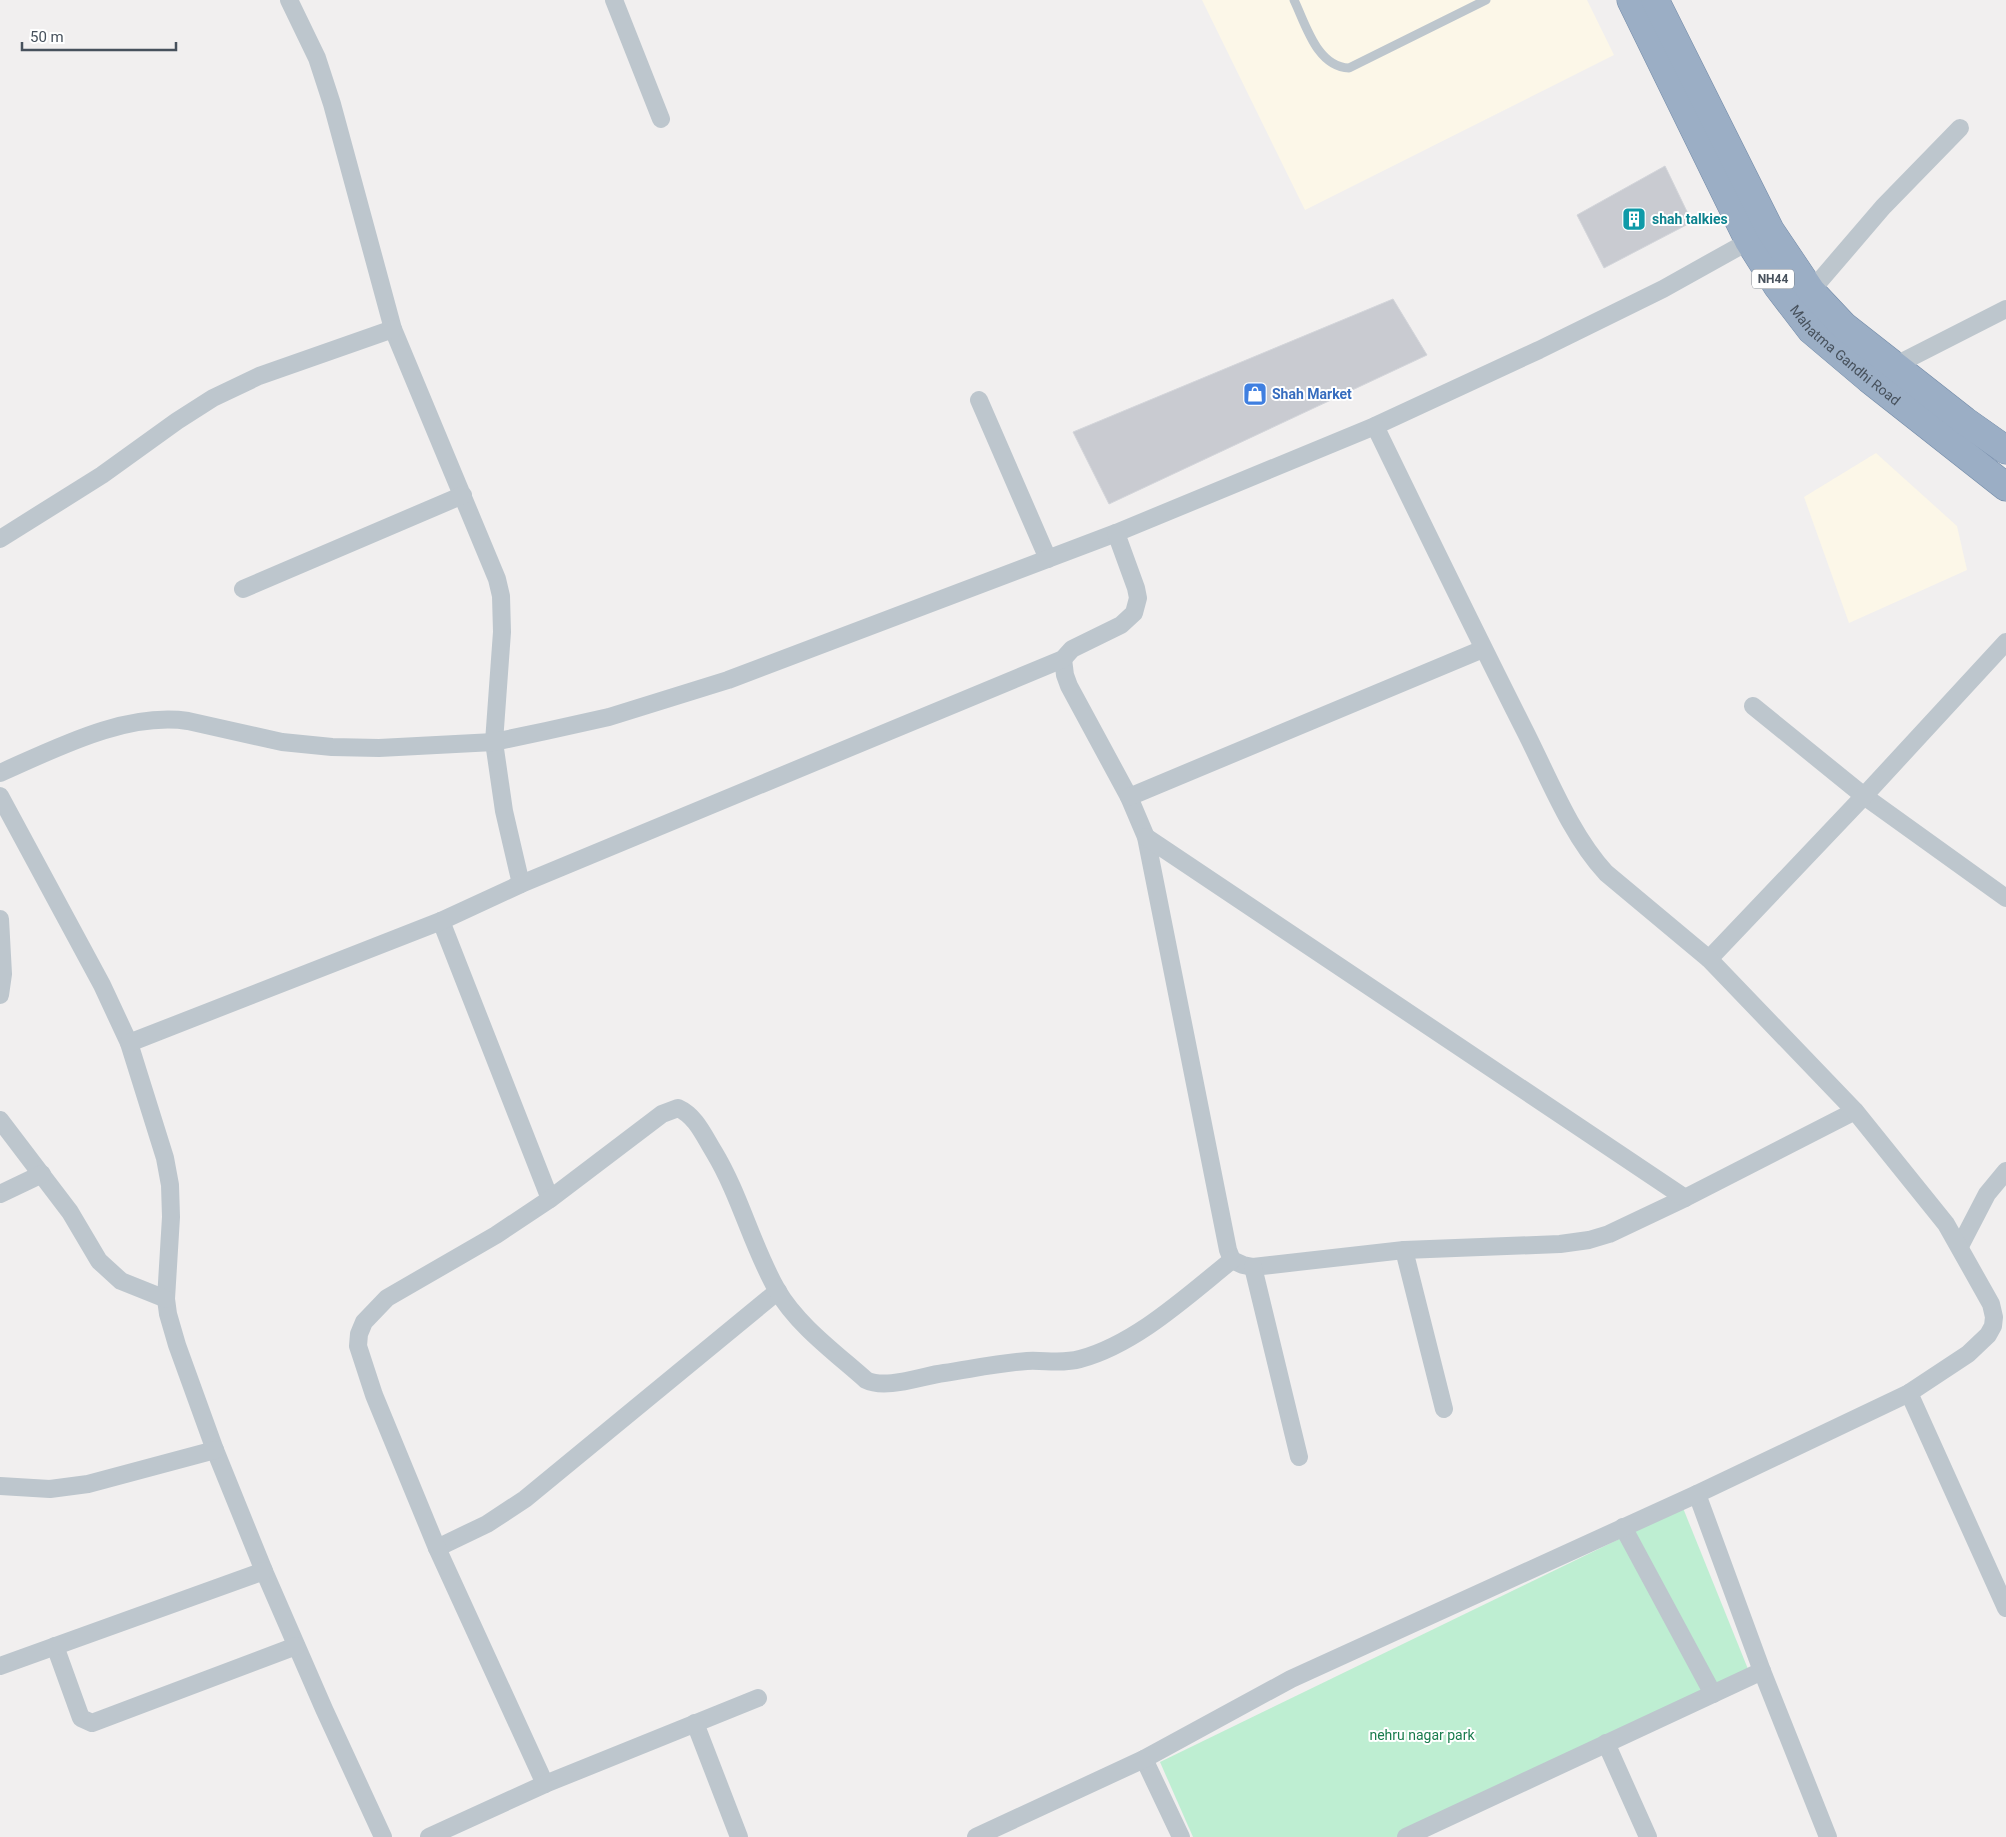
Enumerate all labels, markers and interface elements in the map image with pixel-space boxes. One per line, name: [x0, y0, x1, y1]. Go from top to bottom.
scale bar: [22, 20, 176, 52]
text: 50 m: [30, 28, 64, 46]
building icon: shah talkies: [1621, 206, 1647, 232]
place label: shah talkies: [1652, 211, 1728, 227]
road number: NH44: [1752, 270, 1794, 288]
street label: Mahatma Gandhi Road: [1787, 302, 1903, 409]
shop icon: Shah Market: [1242, 381, 1268, 407]
place label: Shah Market: [1272, 386, 1352, 402]
park label: nehru nagar park: [1369, 1727, 1475, 1743]

